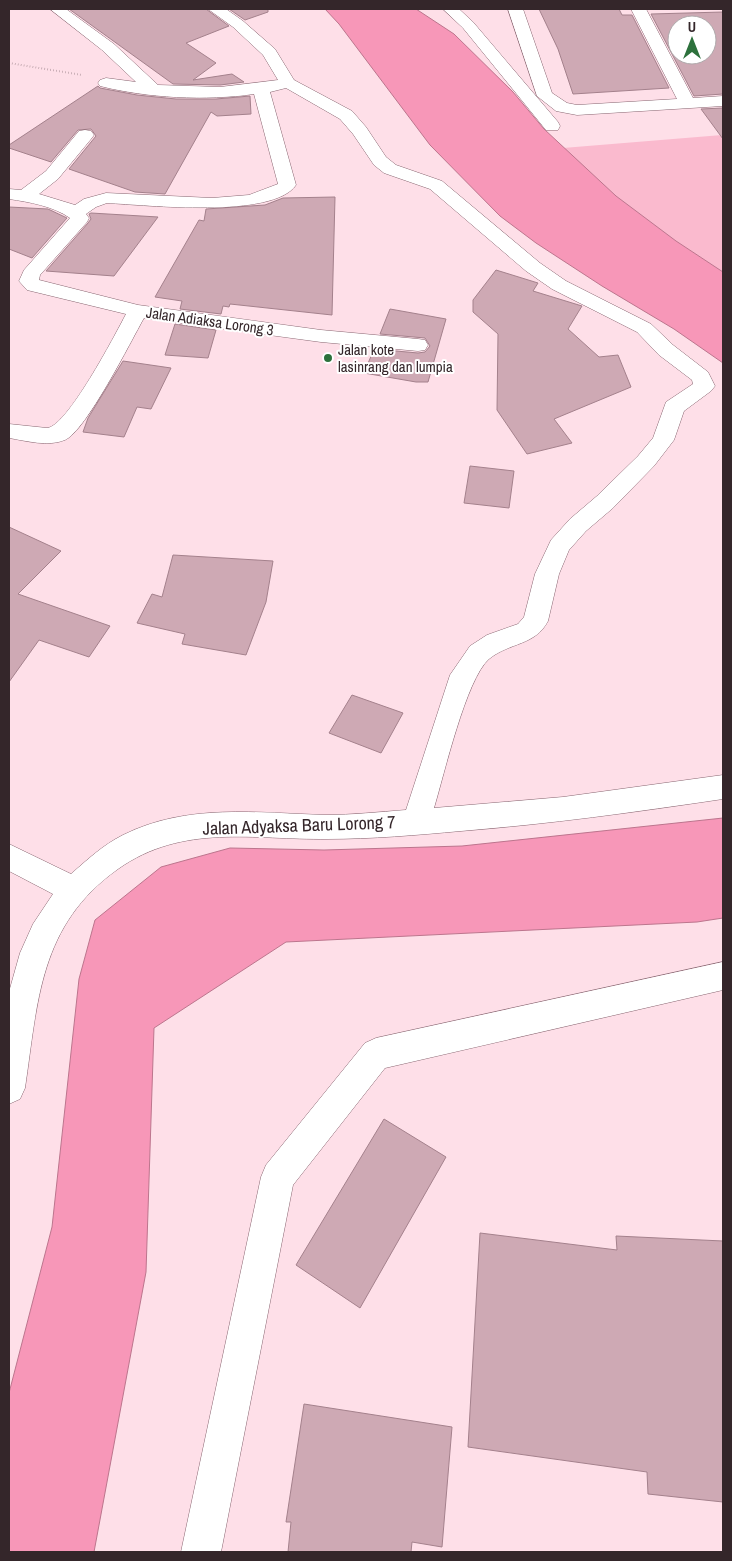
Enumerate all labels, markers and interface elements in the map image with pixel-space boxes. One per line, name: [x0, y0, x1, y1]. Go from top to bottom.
north arrow: [667, 15, 717, 65]
text: U: [688, 18, 696, 36]
street label: Jalan Adiaksa Lorong 3: [145, 302, 275, 340]
place label: Jalan kote lasinrang dan lumpia: [338, 339, 453, 377]
marker: Jalan kote lasinrang dan lumpia: [322, 352, 334, 364]
street label: Jalan Adyaksa Baru Lorong 7: [202, 809, 396, 841]

